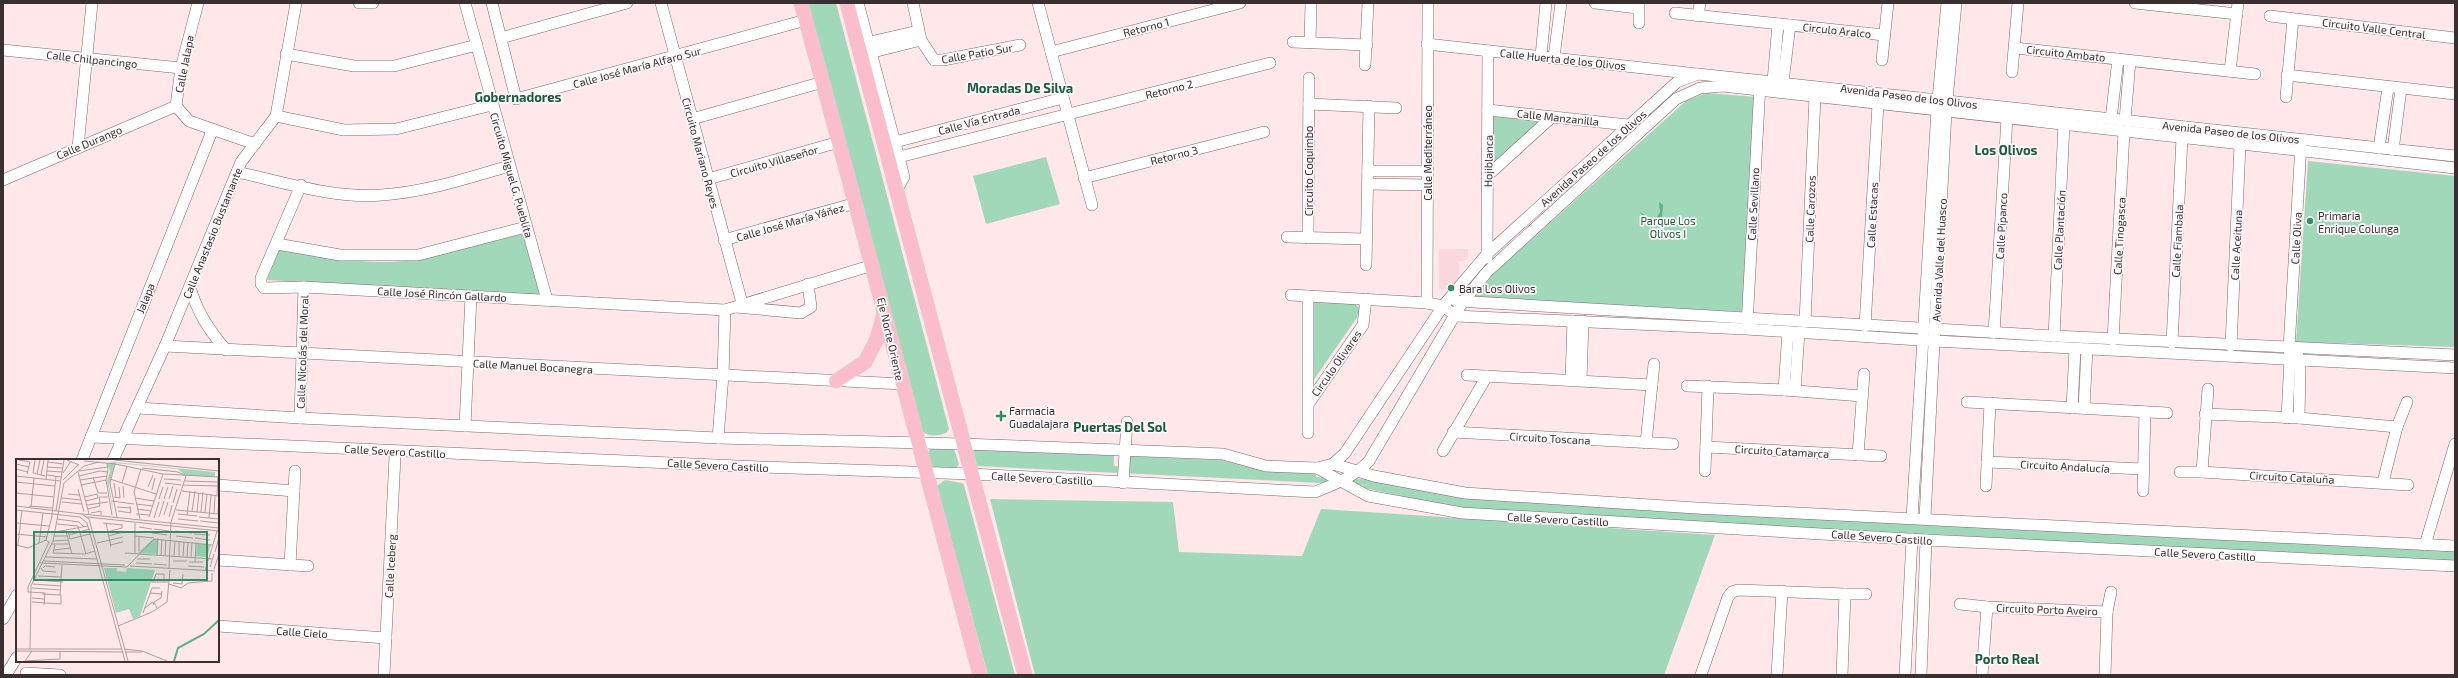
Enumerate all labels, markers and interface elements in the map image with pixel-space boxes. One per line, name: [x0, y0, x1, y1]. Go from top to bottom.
street label: Retorno 1: [1122, 15, 1170, 39]
street label: Circuito Valle Central: [2322, 15, 2427, 41]
street label: Circulo Aralco: [1802, 20, 1872, 40]
street label: Calle Jalapa: [172, 34, 196, 94]
street label: Calle Patio Sur: [940, 40, 1014, 66]
street label: Circuito Ambato: [2026, 42, 2106, 64]
street label: Calle José María Alfaro Sur: [572, 43, 703, 90]
street label: Calle Huerta de los Olivos: [1499, 46, 1627, 72]
street label: Calle Chilpancingo: [46, 48, 138, 70]
street label: Retorno 2: [1144, 77, 1194, 101]
district label: Moradas De Silva: [967, 80, 1073, 96]
street label: Avenida Paseo de los Olivos: [1840, 81, 1979, 111]
district label: Gobernadores: [474, 89, 562, 105]
street label: Circuito Mariano Reyes: [680, 96, 722, 210]
street label: Calle Vía Entrada: [937, 103, 1021, 137]
street label: Calle Mediterráneo: [1421, 105, 1434, 201]
street label: Calle Manzanilla: [1516, 106, 1600, 128]
street label: Avenida Paseo de los Olivos: [1537, 107, 1649, 209]
street label: Circuito Miguel G. Pueblita: [488, 111, 536, 239]
street label: Avenida Paseo de los Olivos: [2162, 118, 2301, 146]
street label: Calle Durango: [54, 122, 124, 162]
street label: Circuito Coquimbo: [1302, 126, 1315, 216]
street label: Hojiblanca: [1481, 135, 1496, 187]
street label: Circuito Villaseñor: [729, 142, 820, 180]
district label: Los Olivos: [1975, 142, 2038, 158]
street label: Retorno 3: [1149, 143, 1199, 167]
street label: Calle Anastasio Bustamante: [180, 166, 244, 300]
street label: Calle Sevillano: [1745, 167, 1761, 241]
street label: Calle Carozos: [1802, 175, 1818, 243]
street label: Calle Estacas: [1864, 181, 1880, 248]
street label: Calle Plantación: [2050, 190, 2068, 270]
street label: Calle Pipanco: [1993, 192, 2009, 260]
street label: Calle Tinogasca: [2110, 197, 2128, 275]
street label: Avenida Valle del Huasco: [1929, 198, 1949, 322]
street label: Calle José María Yáñez: [735, 200, 846, 244]
street label: Calle Fiambala: [2169, 204, 2185, 278]
street label: Calle Aceituna: [2228, 209, 2244, 281]
place label: Primaria Enrique Colunga: [2318, 209, 2399, 235]
street label: Calle Oliva: [2288, 212, 2304, 264]
park label: Parque Los Olivos I: [1640, 214, 1696, 240]
marker: Primaria Enrique Colunga: [2305, 216, 2315, 226]
street label: Jalapa: [133, 281, 157, 315]
place label: Bara Los Olivos: [1459, 282, 1536, 295]
marker: Bara Los Olivos: [1446, 283, 1456, 293]
street label: Calle José Rincón Gallardo: [377, 284, 507, 304]
street label: Calle Nicolás del Moral: [294, 294, 311, 409]
street label: Eje Norte Oriente: [874, 296, 907, 382]
street label: Circulo Olivares: [1308, 327, 1364, 399]
street label: Calle Manuel Bocanegra: [473, 356, 593, 376]
place label: Farmacia Guadalajara: [1009, 404, 1069, 431]
marker: Farmacia Guadalajara: [996, 411, 1006, 421]
district label: Puertas Del Sol: [1073, 419, 1168, 435]
street label: Circuito Toscana: [1509, 429, 1591, 447]
street label: Calle Severo Castillo: [344, 442, 446, 460]
street label: Circuito Catamarca: [1735, 442, 1829, 460]
street label: Calle Severo Castillo: [667, 456, 769, 474]
street label: Circuito Andalucía: [2020, 457, 2110, 475]
inset map: [16, 459, 219, 662]
street label: Circuito Cataluña: [2249, 468, 2335, 486]
street label: Calle Severo Castillo: [991, 469, 1093, 487]
street label: Calle Severo Castillo: [1507, 510, 1609, 528]
street label: Calle Severo Castillo: [1831, 527, 1933, 547]
street label: Calle Iceberg: [382, 534, 398, 598]
street label: Calle Severo Castillo: [2154, 545, 2256, 563]
street label: Circuito Porto Aveiro: [1996, 601, 2098, 617]
street label: Calle Cielo: [276, 624, 328, 640]
district label: Porto Real: [1975, 651, 2040, 667]

